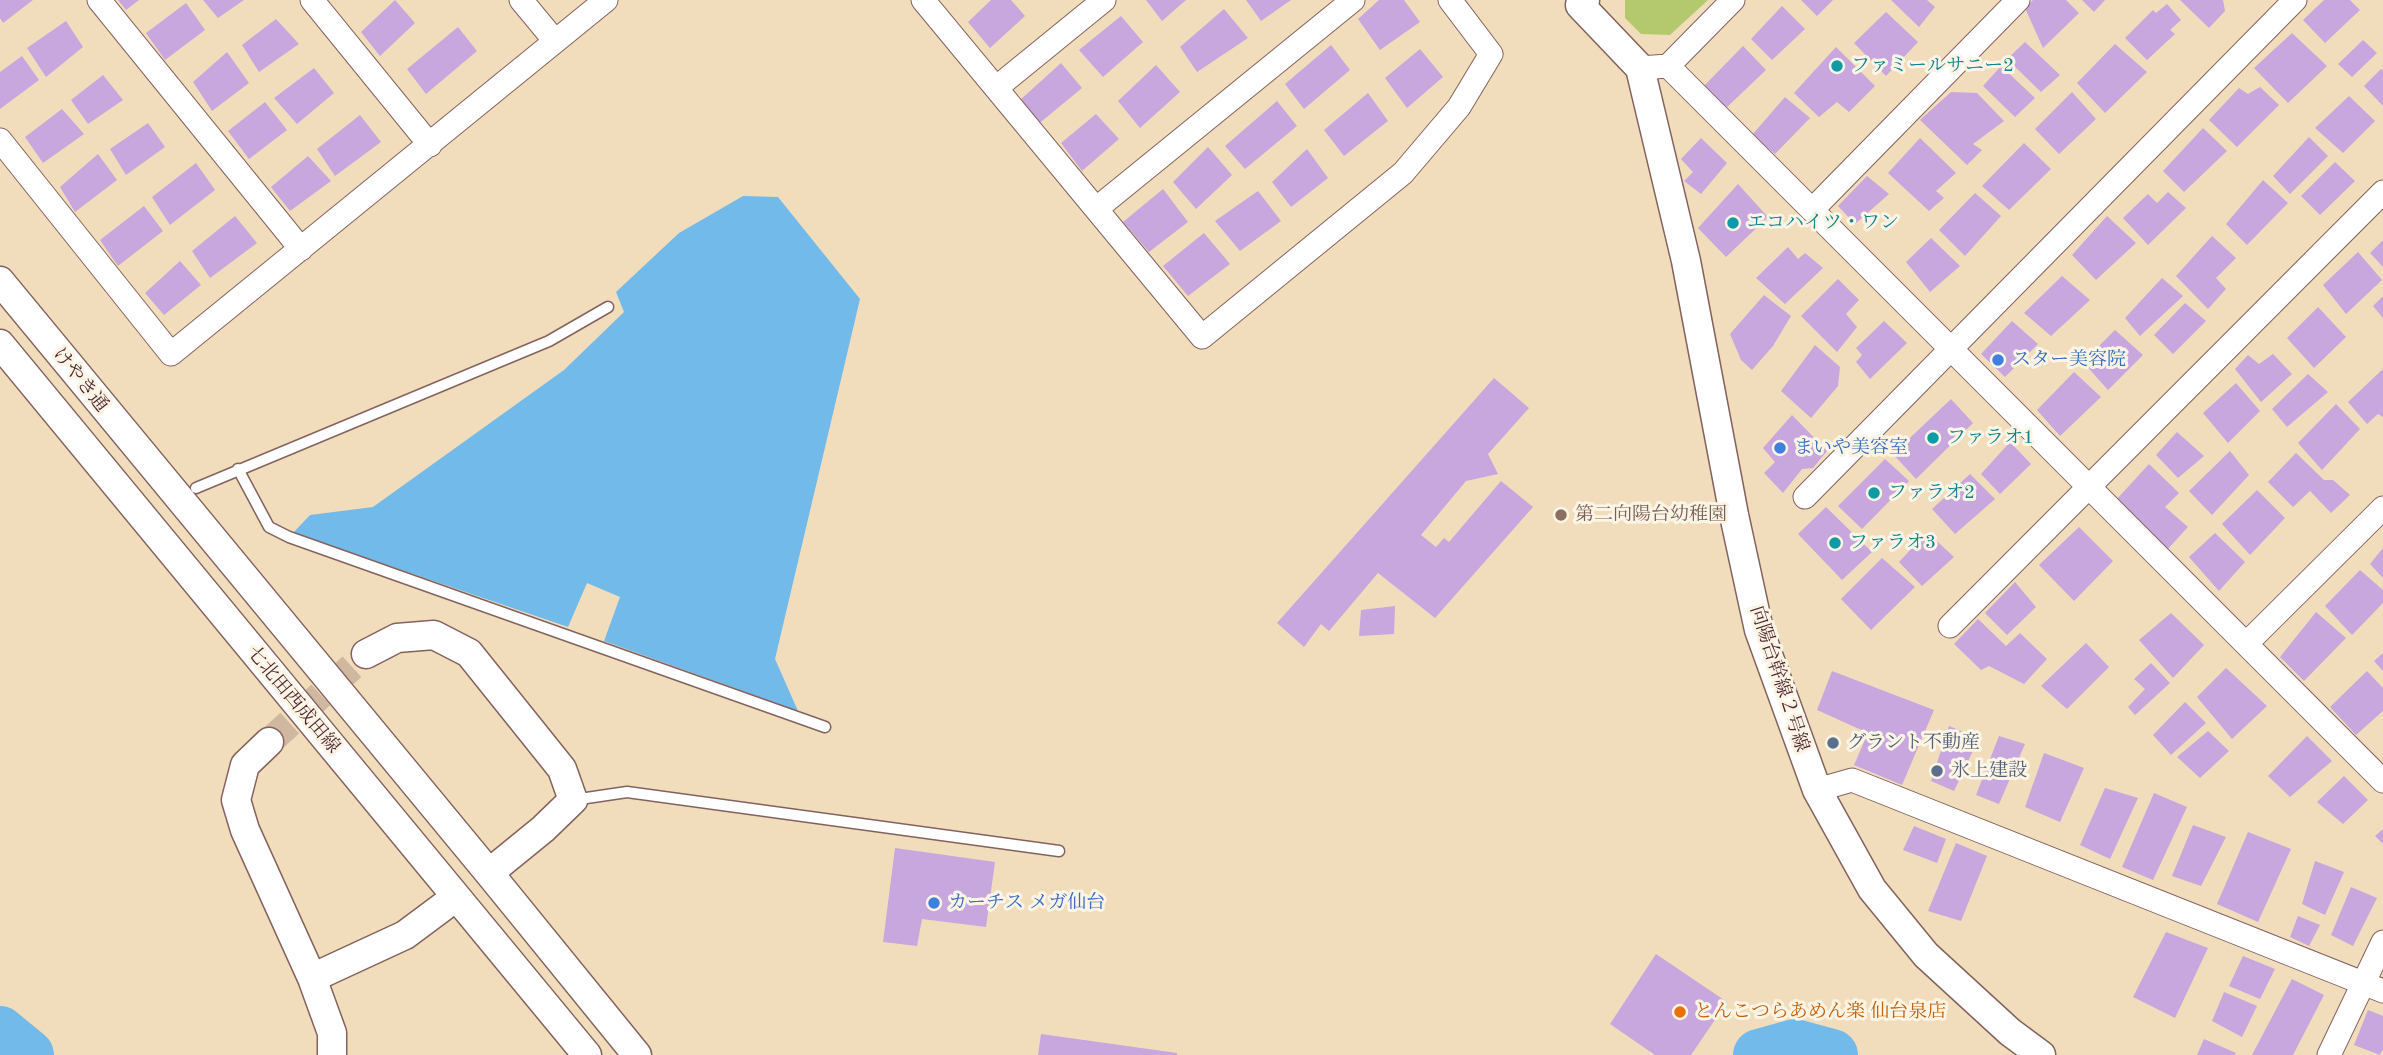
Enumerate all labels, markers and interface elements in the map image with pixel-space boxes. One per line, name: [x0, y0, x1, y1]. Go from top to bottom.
place label: ファミールサニー2: [1851, 55, 2014, 77]
marker: ファミールサニー2: [1829, 58, 1845, 74]
place label: エコハイツ・ワン: [1747, 212, 1899, 234]
marker: エコハイツ・ワン: [1725, 215, 1741, 231]
street label: けやき通: [47, 343, 113, 417]
place label: スター美容院: [2012, 349, 2126, 371]
marker: スター美容院: [1990, 352, 2006, 368]
place label: ファラオ1: [1947, 427, 2034, 449]
marker: ファラオ1: [1925, 430, 1941, 446]
place label: まいや美容室: [1794, 437, 1908, 459]
marker: まいや美容室: [1772, 440, 1788, 456]
place label: ファラオ2: [1888, 482, 1975, 504]
marker: ファラオ2: [1866, 485, 1882, 501]
place label: 第二向陽台幼稚園: [1575, 504, 1727, 526]
marker: 第二向陽台幼稚園: [1553, 507, 1569, 523]
place label: ファラオ3: [1849, 532, 1936, 554]
marker: ファラオ3: [1827, 535, 1843, 551]
street label: 向陽台幹線２号線: [1745, 603, 1813, 755]
street label: 七北田西成田線: [242, 642, 344, 758]
place label: グラント不動産: [1847, 732, 1980, 754]
marker: グラント不動産: [1825, 735, 1841, 751]
place label: 氷上建設: [1951, 760, 2027, 782]
marker: 氷上建設: [1929, 763, 1945, 779]
place label: カーチス メガ仙台: [948, 892, 1105, 914]
marker: カーチス メガ仙台: [926, 895, 942, 911]
place label: とんこつらあめん楽 仙台泉店: [1694, 1001, 1946, 1023]
marker: とんこつらあめん楽 仙台泉店: [1672, 1004, 1688, 1020]

